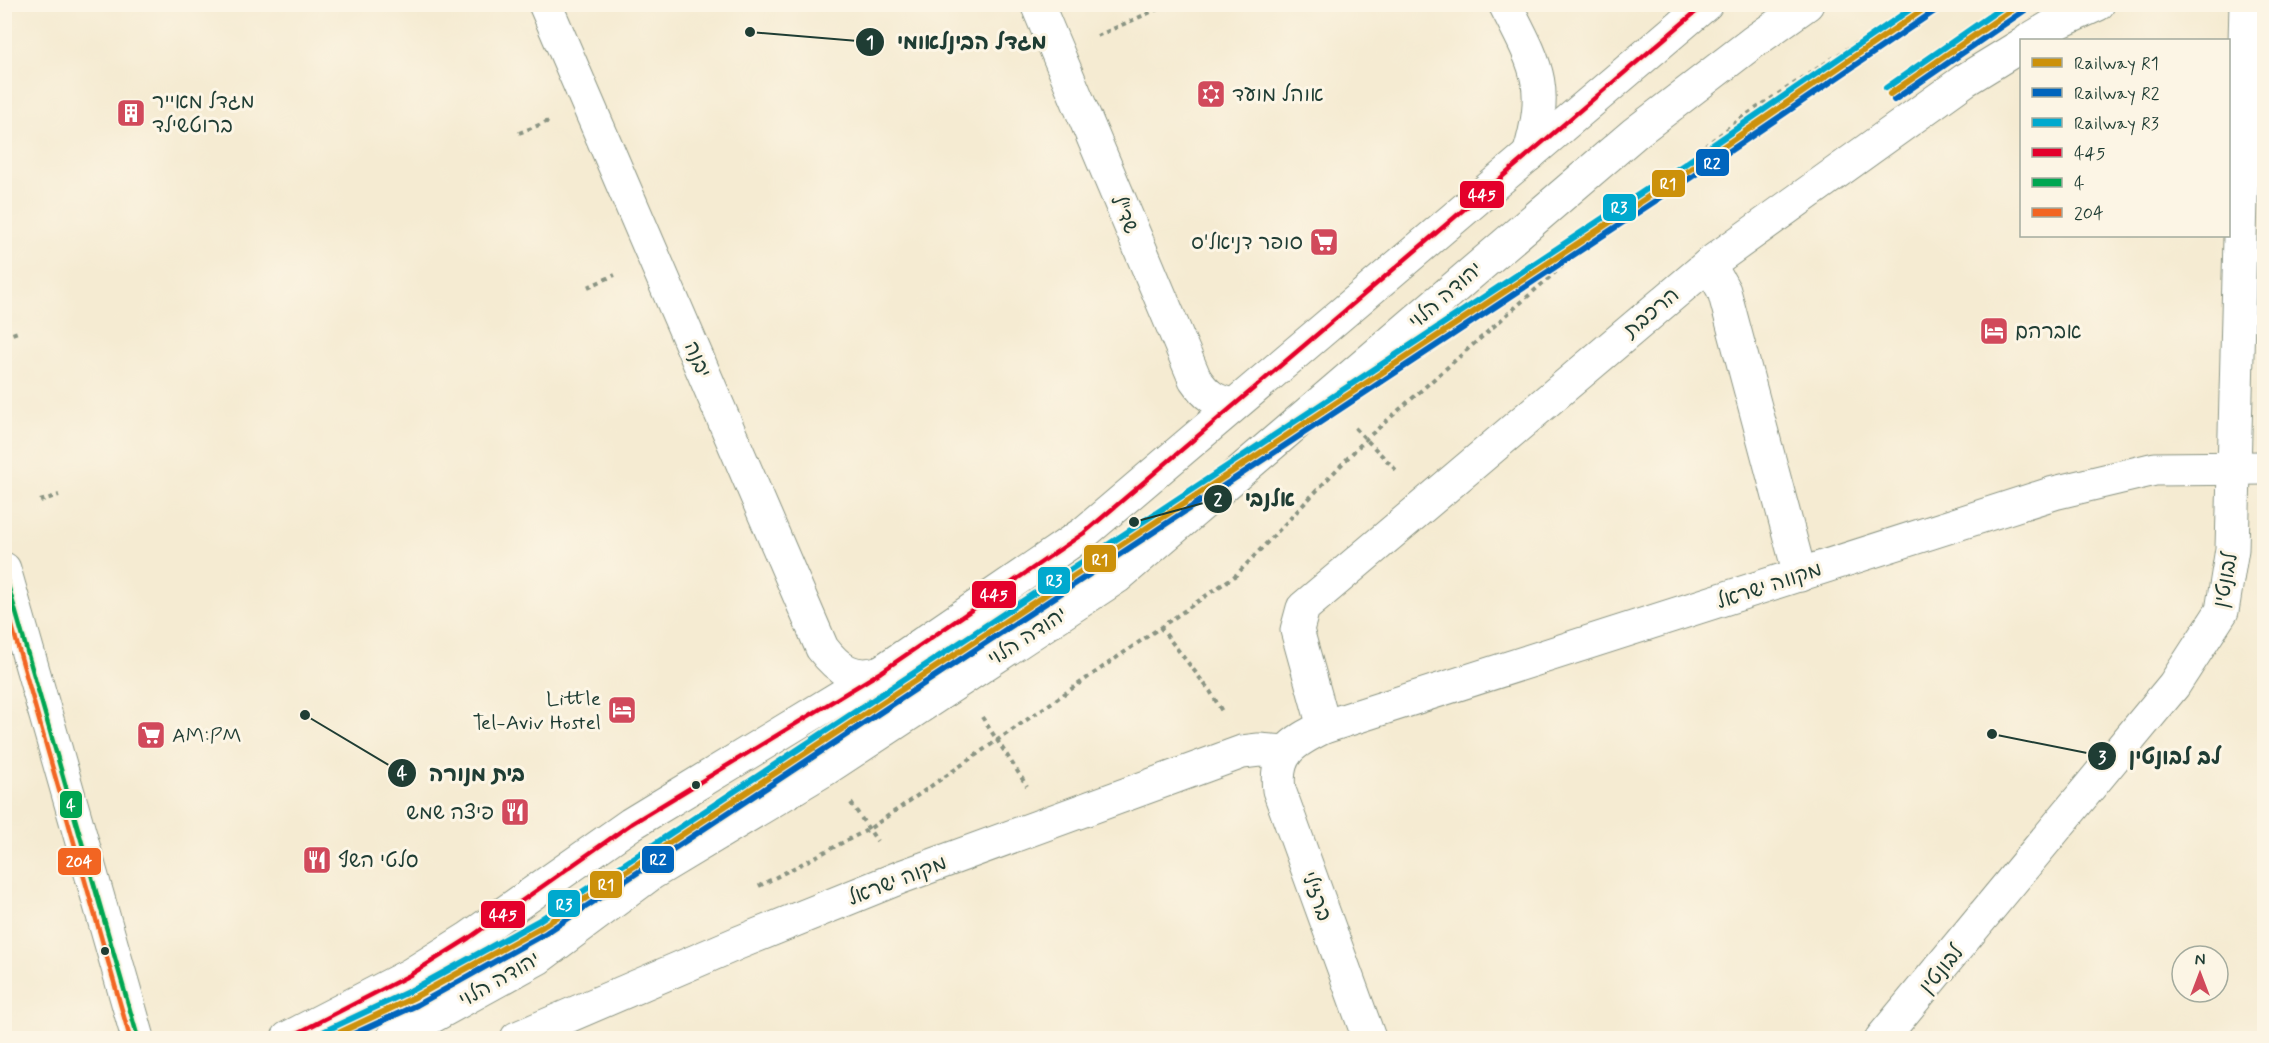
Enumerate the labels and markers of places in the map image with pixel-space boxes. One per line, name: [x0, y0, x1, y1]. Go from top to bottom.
callout: מגדל הבינלאומי: [855, 22, 1058, 62]
synagogue icon: אוהל מועד: [1195, 78, 1227, 110]
place label: אוהל מועד: [1232, 81, 1324, 109]
place label: מגדל מאייר ברוטשילד: [152, 88, 255, 140]
building icon: מגדל מאייר ברוטשילד: [115, 97, 147, 129]
supermarket icon: סופר דניאל'ס: [1308, 226, 1340, 258]
place label: סופר דניאל'ס: [1191, 229, 1303, 257]
hotel icon: אברהם: [1978, 315, 2010, 347]
place label: אברהם: [2015, 318, 2082, 346]
callout: אלנבי: [1203, 479, 1307, 519]
place label: Little Tel-Aviv Hostel: [473, 685, 601, 737]
hotel icon: Little Tel-Aviv Hostel: [606, 694, 638, 726]
supermarket icon: AM:PM: [135, 719, 167, 751]
place label: AM:PM: [172, 722, 242, 750]
callout: לב לבונטין: [2087, 736, 2233, 776]
callout: בית מנורה: [387, 753, 537, 793]
unlabelled marker: [690, 779, 702, 791]
restaurant icon: פיצה שמש: [499, 796, 531, 828]
place label: פיצה שמש: [406, 799, 494, 827]
restaurant icon: סלטי השף: [301, 844, 333, 876]
place label: סלטי השף: [338, 847, 419, 875]
unlabelled marker: [99, 945, 111, 957]

